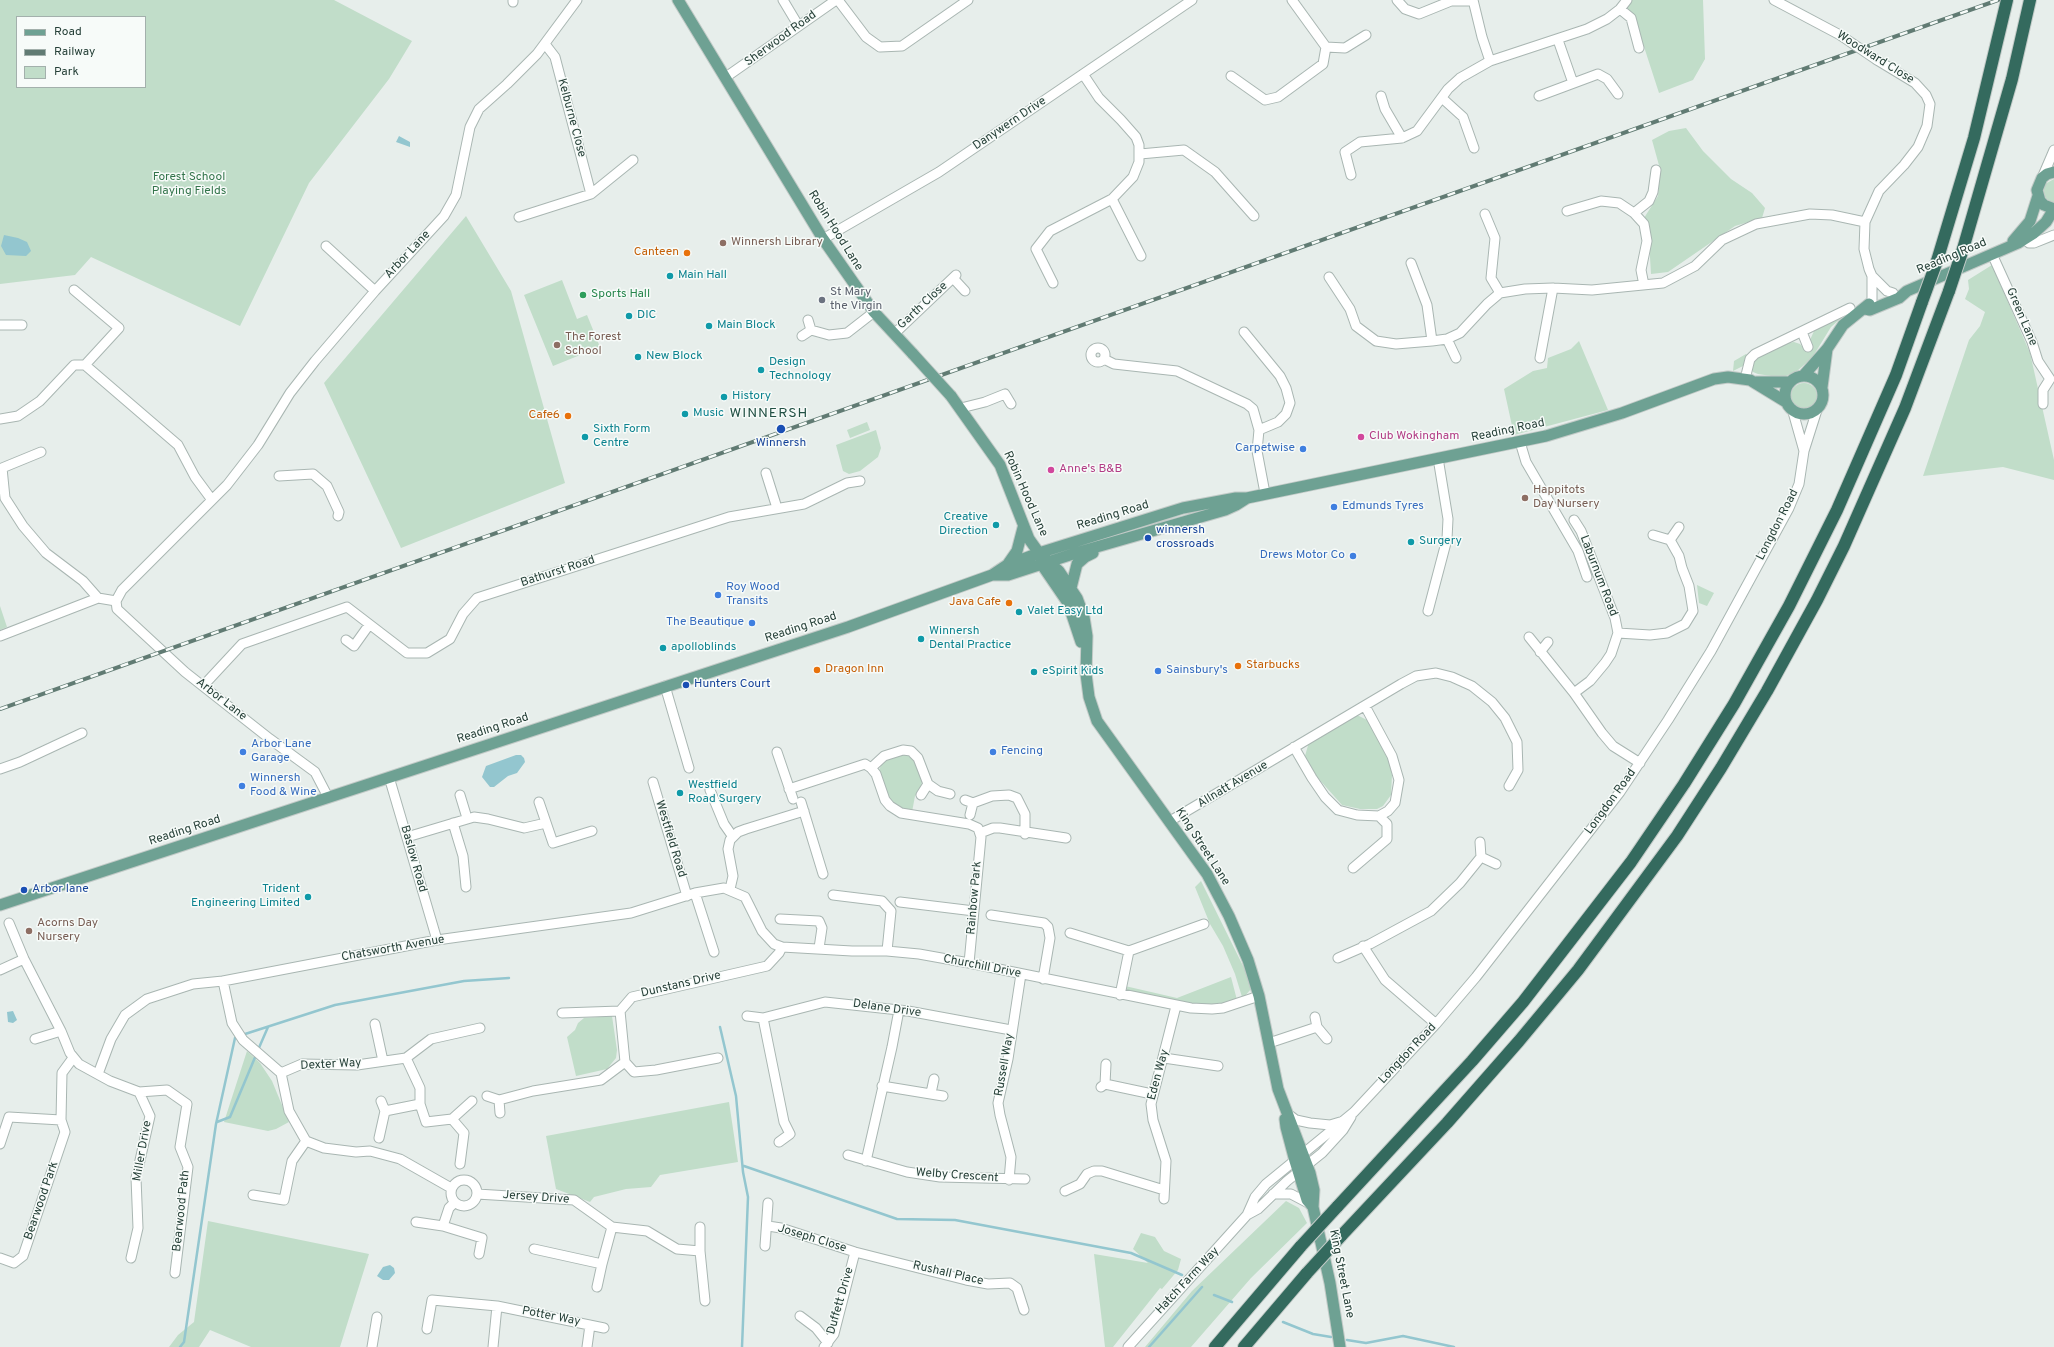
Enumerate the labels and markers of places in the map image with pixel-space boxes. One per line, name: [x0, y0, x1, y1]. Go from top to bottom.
place label: Winnersh Library: [731, 236, 823, 250]
marker: Winnersh Library: [718, 238, 728, 248]
place label: Canteen: [634, 246, 679, 260]
marker: Canteen: [682, 248, 692, 258]
place label: Main Hall: [678, 269, 727, 283]
marker: Main Hall: [665, 271, 675, 281]
place label: St Mary the Virgin: [830, 286, 882, 314]
place label: Sports Hall: [591, 288, 650, 302]
marker: Sports Hall: [578, 290, 588, 300]
marker: St Mary the Virgin: [817, 295, 827, 305]
place label: DIC: [637, 309, 656, 323]
marker: DIC: [624, 311, 634, 321]
place label: Main Block: [717, 319, 775, 333]
marker: Main Block: [704, 321, 714, 331]
place label: The Forest School: [565, 331, 621, 359]
marker: The Forest School: [552, 340, 562, 350]
place label: New Block: [646, 350, 703, 364]
marker: New Block: [633, 352, 643, 362]
place label: Design Technology: [769, 356, 831, 384]
marker: Design Technology: [756, 365, 766, 375]
place label: History: [732, 390, 771, 404]
marker: History: [719, 392, 729, 402]
place label: Music: [693, 407, 724, 421]
place label: Cafe6: [529, 409, 560, 423]
marker: Music: [680, 409, 690, 419]
marker: Cafe6: [563, 411, 573, 421]
place label: Sixth Form Centre: [593, 423, 650, 451]
marker: Winnersh: [775, 423, 787, 435]
place label: Club Wokingham: [1369, 430, 1459, 444]
marker: Sixth Form Centre: [580, 432, 590, 442]
marker: Club Wokingham: [1356, 432, 1366, 442]
place label: Winnersh: [756, 437, 806, 451]
place label: Carpetwise: [1235, 442, 1295, 456]
marker: Carpetwise: [1298, 444, 1308, 454]
place label: Anne's B&B: [1059, 463, 1122, 477]
marker: Anne's B&B: [1046, 465, 1056, 475]
place label: Happitots Day Nursery: [1533, 484, 1600, 512]
marker: Happitots Day Nursery: [1520, 493, 1530, 503]
place label: Edmunds Tyres: [1342, 500, 1424, 514]
marker: Edmunds Tyres: [1329, 502, 1339, 512]
place label: Creative Direction: [939, 511, 988, 539]
marker: Creative Direction: [991, 520, 1001, 530]
place label: winnersh crossroads: [1156, 524, 1214, 552]
marker: winnersh crossroads: [1143, 533, 1153, 543]
place label: Surgery: [1419, 535, 1462, 549]
marker: Surgery: [1406, 537, 1416, 547]
place label: Drews Motor Co: [1260, 549, 1345, 563]
marker: Drews Motor Co: [1348, 551, 1358, 561]
place label: Roy Wood Transits: [726, 581, 780, 609]
marker: Roy Wood Transits: [713, 590, 723, 600]
place label: Java Cafe: [949, 596, 1001, 610]
marker: Java Cafe: [1004, 598, 1014, 608]
place label: Valet Easy Ltd: [1027, 605, 1103, 619]
marker: Valet Easy Ltd: [1014, 607, 1024, 617]
place label: The Beautique: [666, 616, 744, 630]
marker: The Beautique: [747, 618, 757, 628]
place label: Winnersh Dental Practice: [929, 625, 1011, 653]
marker: Winnersh Dental Practice: [916, 634, 926, 644]
place label: apolloblinds: [671, 641, 736, 655]
marker: apolloblinds: [658, 643, 668, 653]
place label: Starbucks: [1246, 659, 1300, 673]
marker: Starbucks: [1233, 661, 1243, 671]
place label: Dragon Inn: [825, 663, 884, 677]
place label: Sainsbury's: [1166, 664, 1228, 678]
marker: Dragon Inn: [812, 665, 822, 675]
place label: eSpirit Kids: [1042, 665, 1104, 679]
marker: Sainsbury's: [1153, 666, 1163, 676]
marker: eSpirit Kids: [1029, 667, 1039, 677]
place label: Hunters Court: [694, 678, 771, 692]
marker: Hunters Court: [681, 680, 691, 690]
place label: Arbor Lane Garage: [251, 738, 311, 766]
place label: Fencing: [1001, 745, 1043, 759]
marker: Arbor Lane Garage: [238, 747, 248, 757]
marker: Fencing: [988, 747, 998, 757]
place label: Winnersh Food & Wine: [250, 772, 317, 800]
place label: Westfield Road Surgery: [688, 779, 761, 807]
marker: Winnersh Food & Wine: [237, 781, 247, 791]
marker: Westfield Road Surgery: [675, 788, 685, 798]
place label: Arbor lane: [32, 883, 89, 897]
place label: Trident Engineering Limited: [191, 883, 300, 911]
marker: Arbor lane: [19, 885, 29, 895]
marker: Trident Engineering Limited: [303, 892, 313, 902]
place label: Acorns Day Nursery: [37, 917, 98, 945]
marker: Acorns Day Nursery: [24, 926, 34, 936]

